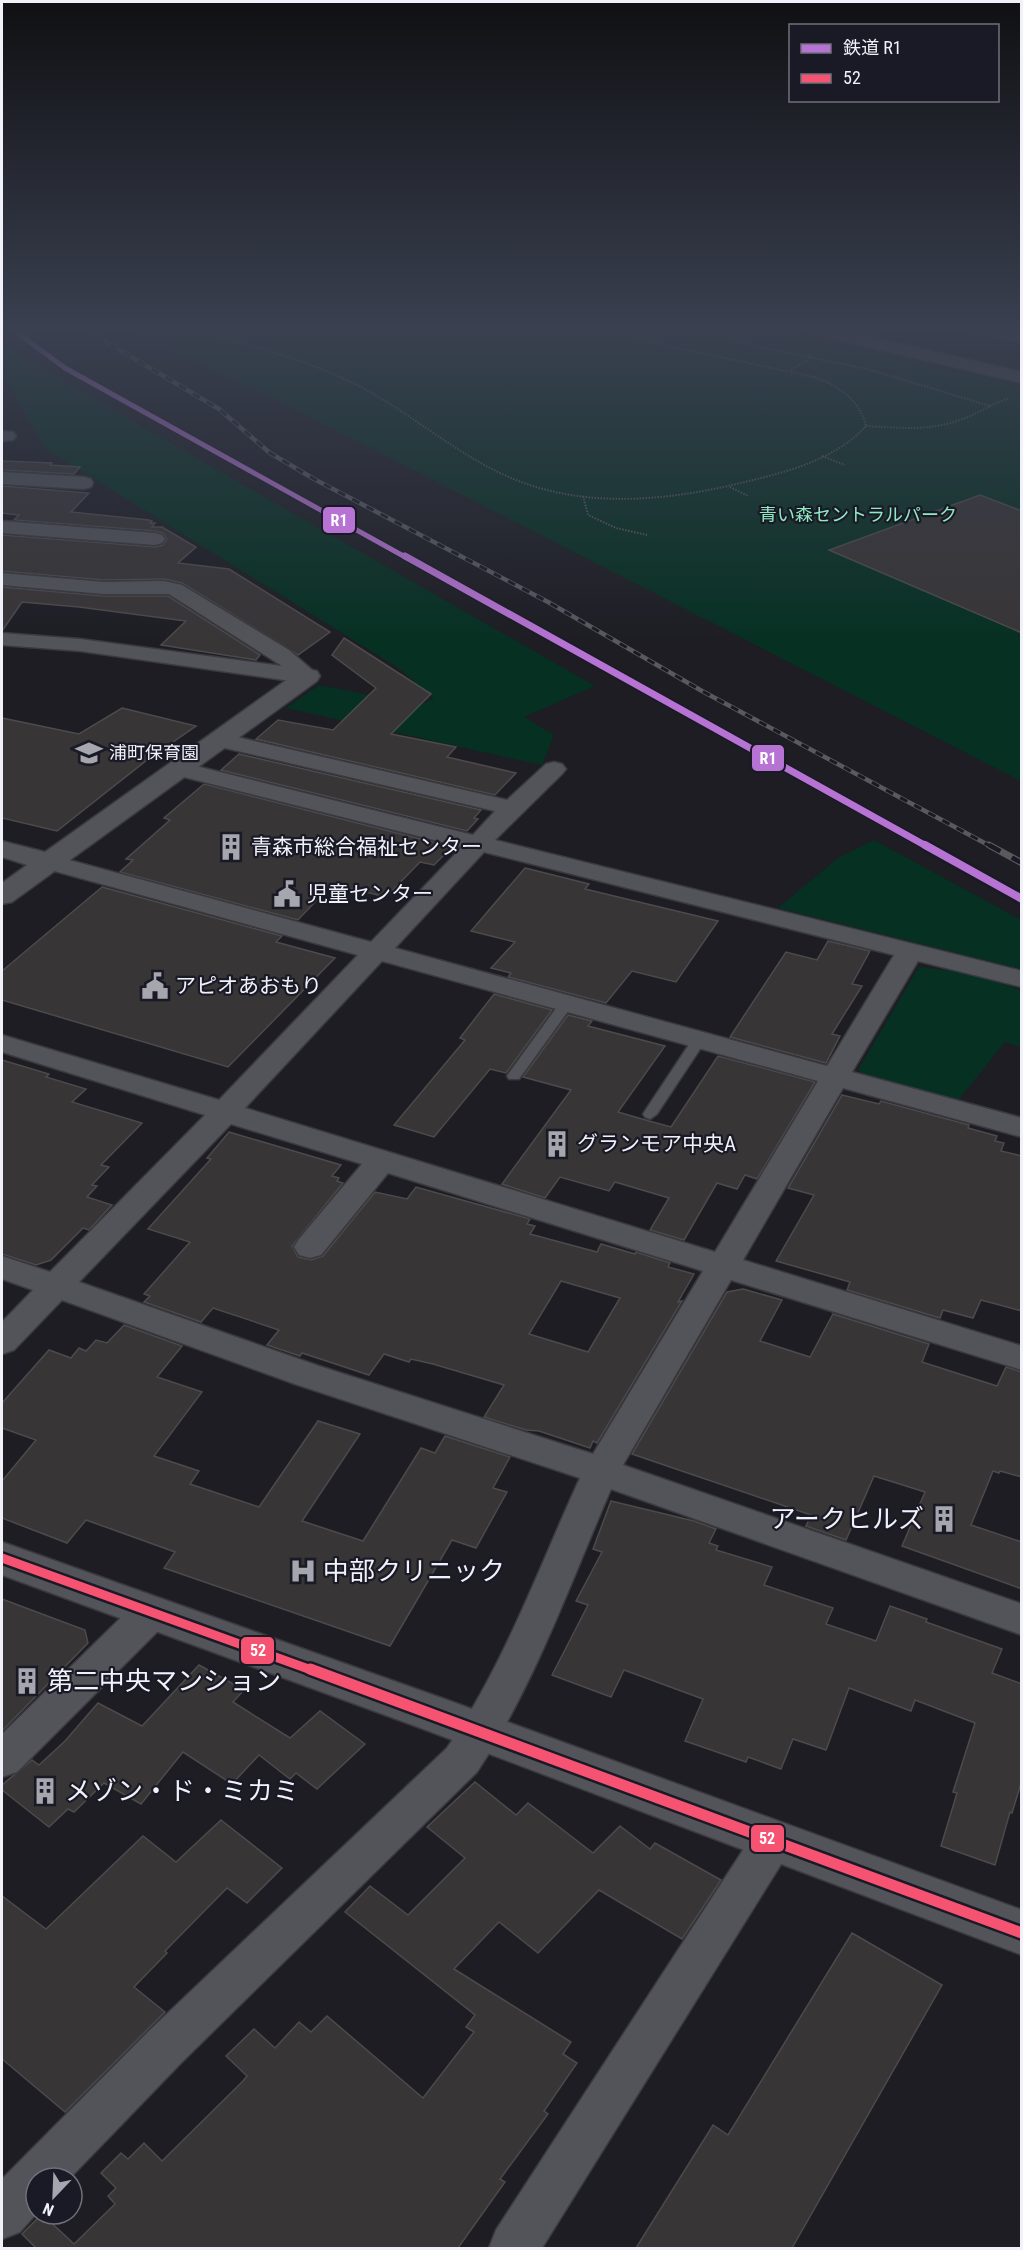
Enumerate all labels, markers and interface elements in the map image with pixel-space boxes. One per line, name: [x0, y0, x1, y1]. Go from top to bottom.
legend: [789, 24, 999, 102]
text: 鉄道 R1: [843, 37, 902, 58]
text: 52: [843, 67, 861, 88]
park label: 青い森セントラルパーク: [759, 504, 957, 525]
line badge: R1: [322, 506, 356, 534]
text: R1: [331, 511, 347, 530]
school or university icon: 浦町保育園: [74, 738, 104, 768]
place label: 浦町保育園: [109, 742, 199, 763]
line badge: R1: [751, 744, 785, 772]
text: R1: [760, 749, 776, 768]
building icon: 青森市総合福祉センター: [216, 832, 246, 862]
place label: 青森市総合福祉センター: [251, 835, 482, 859]
public building icon: 児童センター: [272, 879, 302, 909]
place label: 児童センター: [307, 882, 433, 906]
public building icon: アピオあおもり: [140, 971, 170, 1001]
place label: アピオあおもり: [175, 974, 322, 998]
building icon: グランモア中央A: [542, 1129, 572, 1159]
place label: グランモア中央A: [577, 1132, 736, 1156]
place label: アークヒルズ: [770, 1504, 924, 1534]
building icon: アークヒルズ: [929, 1504, 959, 1534]
hospital icon: 中部クリニック: [288, 1556, 318, 1586]
place label: 中部クリニック: [323, 1556, 505, 1586]
line badge: 52: [240, 1636, 275, 1665]
text: 52: [250, 1641, 266, 1660]
building icon: 第二中央マンション: [12, 1666, 42, 1696]
place label: 第二中央マンション: [47, 1666, 281, 1696]
building icon: メゾン・ド・ミカミ: [30, 1776, 60, 1806]
place label: メゾン・ド・ミカミ: [65, 1776, 299, 1806]
line badge: 52: [750, 1824, 785, 1853]
text: 52: [759, 1829, 775, 1848]
north arrow: [24, 2166, 84, 2226]
text: N: [40, 2199, 57, 2220]

